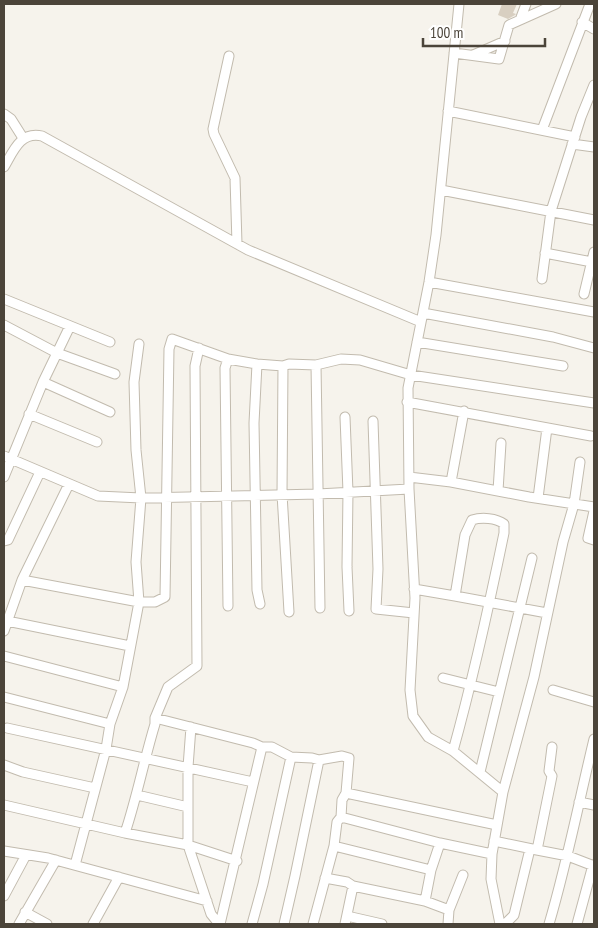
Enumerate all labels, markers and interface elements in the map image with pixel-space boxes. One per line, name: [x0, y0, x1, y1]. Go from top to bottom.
scale bar: [423, 15, 546, 47]
text: 100 m: [430, 23, 463, 42]

